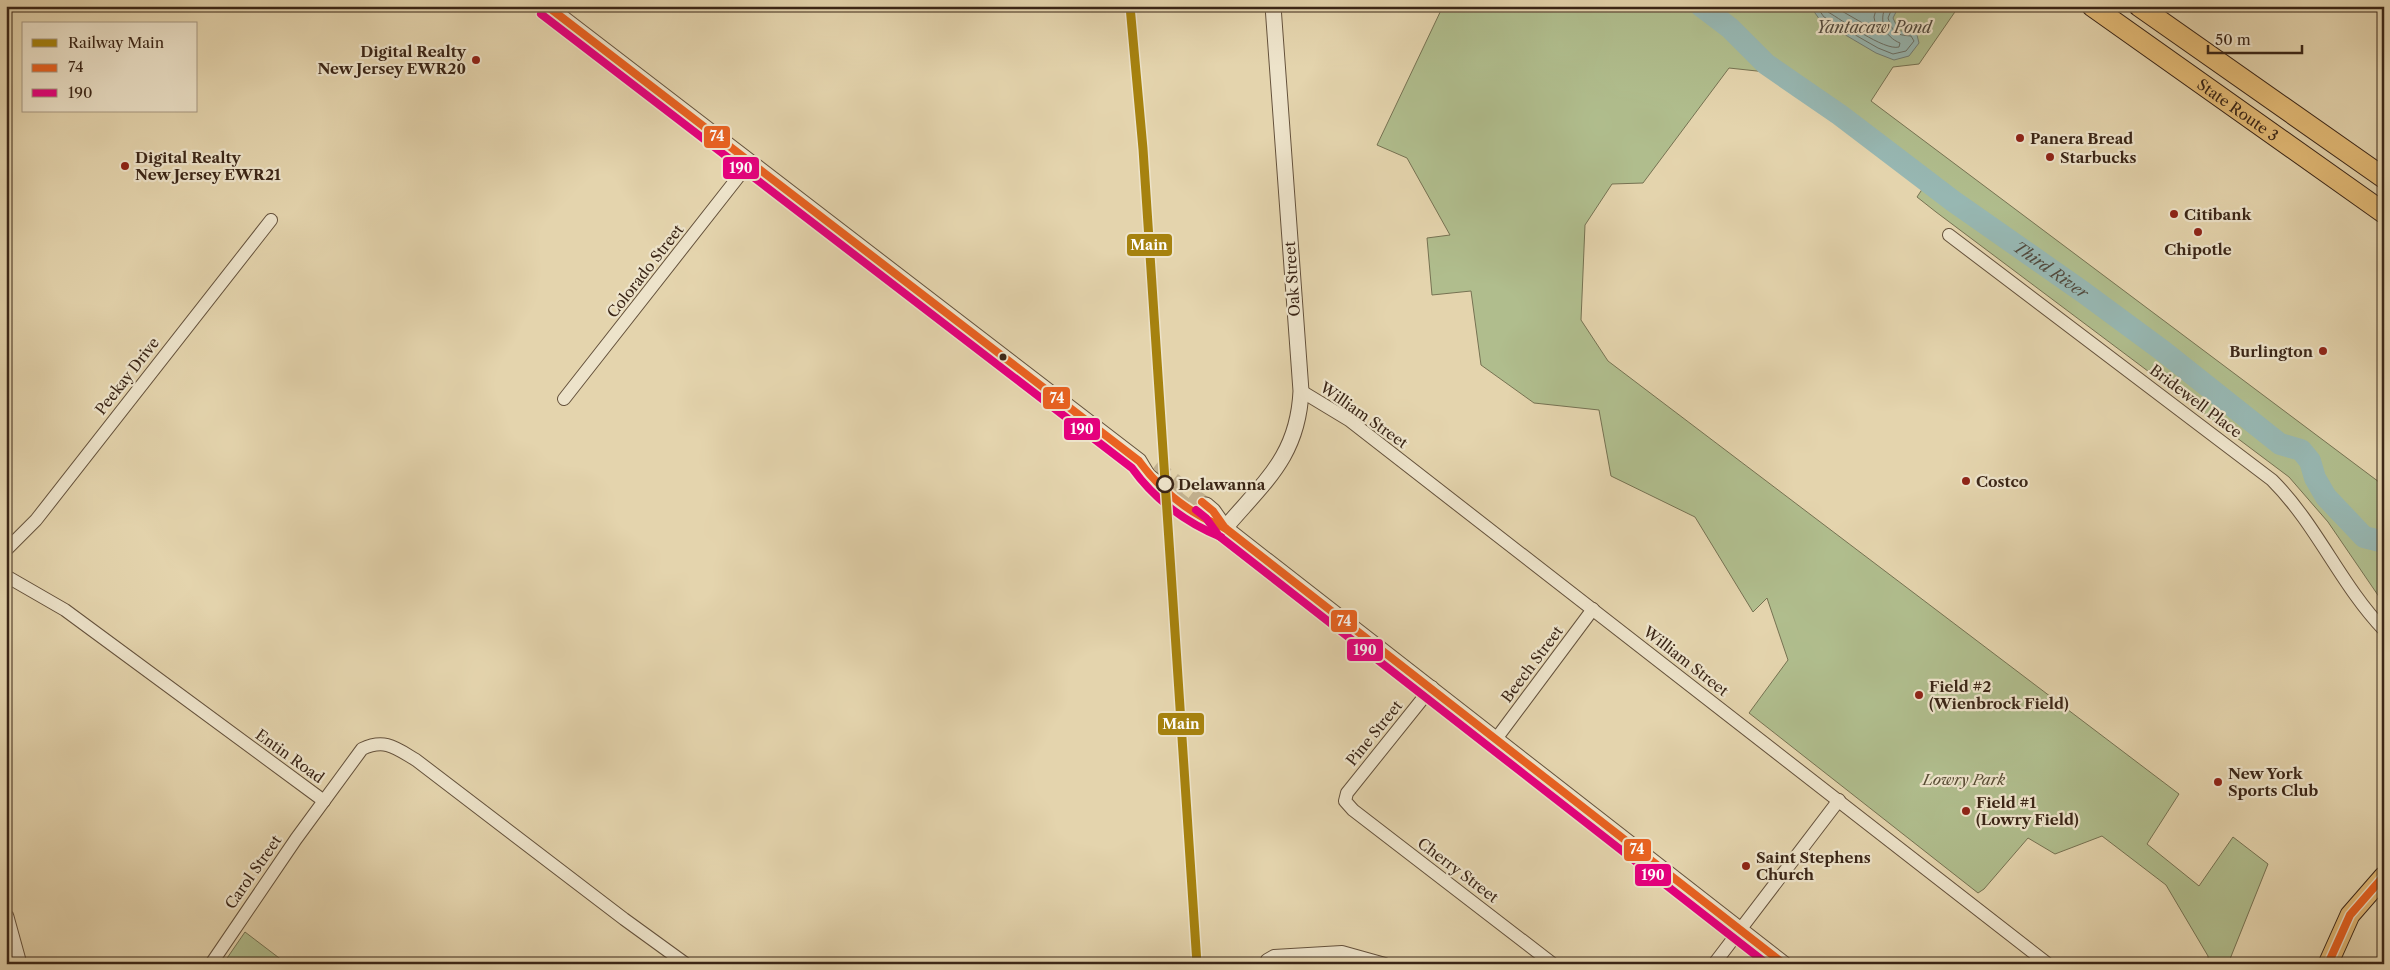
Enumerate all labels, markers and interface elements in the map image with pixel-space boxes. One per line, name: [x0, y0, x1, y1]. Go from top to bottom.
water label: Yantacaw Pond: [1816, 17, 1933, 37]
legend: [22, 22, 198, 112]
scale bar: [2208, 22, 2301, 54]
text: 50 m: [2215, 30, 2251, 49]
text: Railway Main: [68, 33, 165, 52]
place label: Digital Realty New Jersey EWR20: [317, 42, 467, 78]
marker: Digital Realty New Jersey EWR20: [470, 54, 482, 66]
text: 74: [68, 57, 84, 76]
street label: State Route 3: [2194, 74, 2282, 145]
text: 190: [68, 83, 93, 102]
line badge: 74: [703, 125, 731, 149]
text: 74: [709, 127, 725, 145]
place label: Panera Bread: [2030, 129, 2133, 148]
marker: Panera Bread: [2014, 132, 2026, 144]
place label: Digital Realty New Jersey EWR21: [135, 148, 281, 184]
place label: Starbucks: [2060, 148, 2136, 167]
marker: Starbucks: [2044, 151, 2056, 163]
line badge: 190: [722, 156, 760, 180]
text: 190: [729, 159, 753, 177]
marker: Digital Realty New Jersey EWR21: [119, 160, 131, 172]
place label: Citibank: [2184, 205, 2253, 224]
marker: Citibank: [2168, 208, 2180, 220]
street label: Colorado Street: [603, 220, 688, 322]
marker: Chipotle: [2192, 226, 2204, 238]
line badge: Main: [1126, 233, 1173, 257]
text: Main: [1130, 236, 1168, 254]
water label: Third River: [2010, 237, 2094, 304]
street label: Oak Street: [1280, 240, 1304, 317]
place label: Chipotle: [2164, 240, 2232, 259]
street label: Peekay Drive: [91, 333, 163, 419]
place label: Burlington: [2229, 342, 2314, 361]
marker: Burlington: [2317, 345, 2329, 357]
unlabelled marker: [998, 352, 1008, 362]
street label: Bridewell Place: [2146, 360, 2246, 442]
street label: William Street: [1316, 377, 1412, 453]
line badge: 74: [1042, 386, 1071, 410]
text: 74: [1049, 389, 1065, 407]
line badge: 190: [1063, 417, 1101, 441]
text: 190: [1070, 420, 1094, 438]
place label: Costco: [1976, 472, 2028, 491]
marker: Delawanna: [1156, 475, 1174, 493]
place label: Delawanna: [1178, 475, 1266, 494]
marker: Costco: [1960, 475, 1972, 487]
line badge: 74: [1330, 609, 1358, 633]
text: 74: [1336, 612, 1352, 630]
street label: Beech Street: [1497, 621, 1567, 706]
street label: William Street: [1639, 621, 1733, 701]
line badge: 190: [1346, 638, 1384, 662]
text: 190: [1353, 641, 1377, 659]
place label: Field #2 (Wienbrock Field): [1929, 677, 2069, 713]
marker: Field #2 (Wienbrock Field): [1913, 689, 1925, 701]
street label: Pine Street: [1342, 696, 1407, 770]
line badge: Main: [1157, 712, 1205, 736]
text: Main: [1162, 715, 1200, 733]
street label: Entin Road: [252, 725, 328, 787]
place label: New York Sports Club: [2228, 764, 2318, 800]
park label: Lowry Park: [1922, 770, 2005, 789]
marker: New York Sports Club: [2212, 776, 2224, 788]
place label: Field #1 (Lowry Field): [1976, 793, 2079, 829]
marker: Field #1 (Lowry Field): [1960, 805, 1972, 817]
street label: Carol Street: [221, 831, 286, 913]
street label: Cherry Street: [1414, 833, 1503, 907]
line badge: 74: [1623, 838, 1652, 862]
text: 74: [1629, 840, 1645, 858]
place label: Saint Stephens Church: [1756, 848, 1871, 884]
marker: Saint Stephens Church: [1740, 860, 1752, 872]
line badge: 190: [1634, 863, 1672, 887]
text: 190: [1641, 866, 1665, 884]

